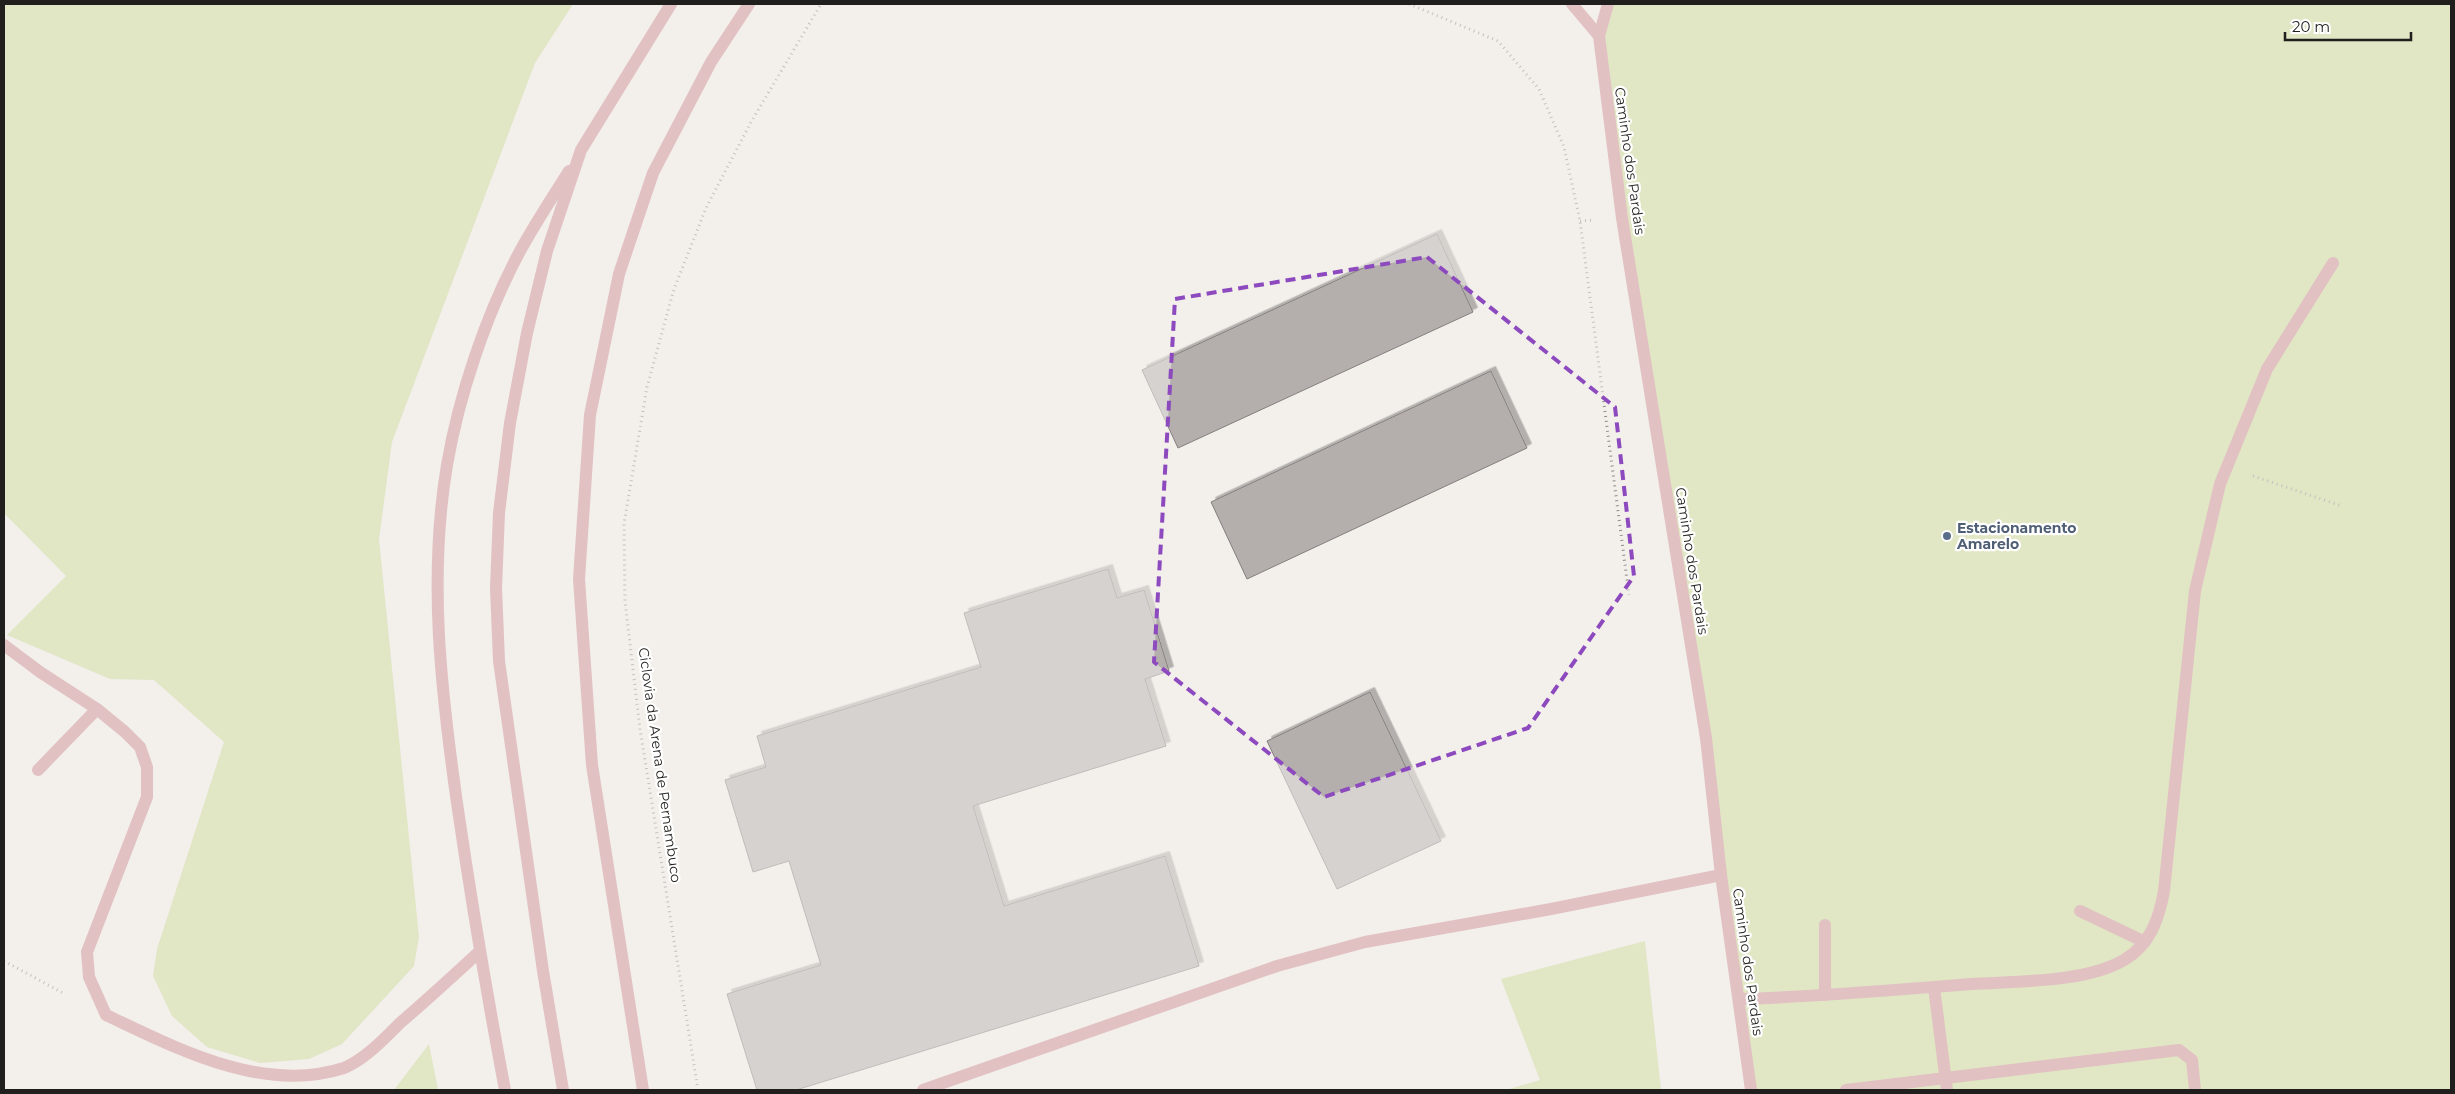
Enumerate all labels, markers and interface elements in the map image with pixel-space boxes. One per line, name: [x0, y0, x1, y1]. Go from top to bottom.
scale bar: [2285, 10, 2411, 42]
text: 20 m: [2292, 17, 2330, 36]
street label: Caminho dos Pardais: [1611, 86, 1649, 236]
street label: Caminho dos Pardais: [1671, 486, 1713, 636]
place label: Estacionamento Amarelo: [1956, 519, 2077, 553]
marker: Estacionamento Amarelo: [1941, 530, 1953, 542]
street label: Ciclovia da Arena de Pernambuco: [635, 646, 685, 884]
street label: Caminho dos Pardais: [1729, 887, 1767, 1037]

